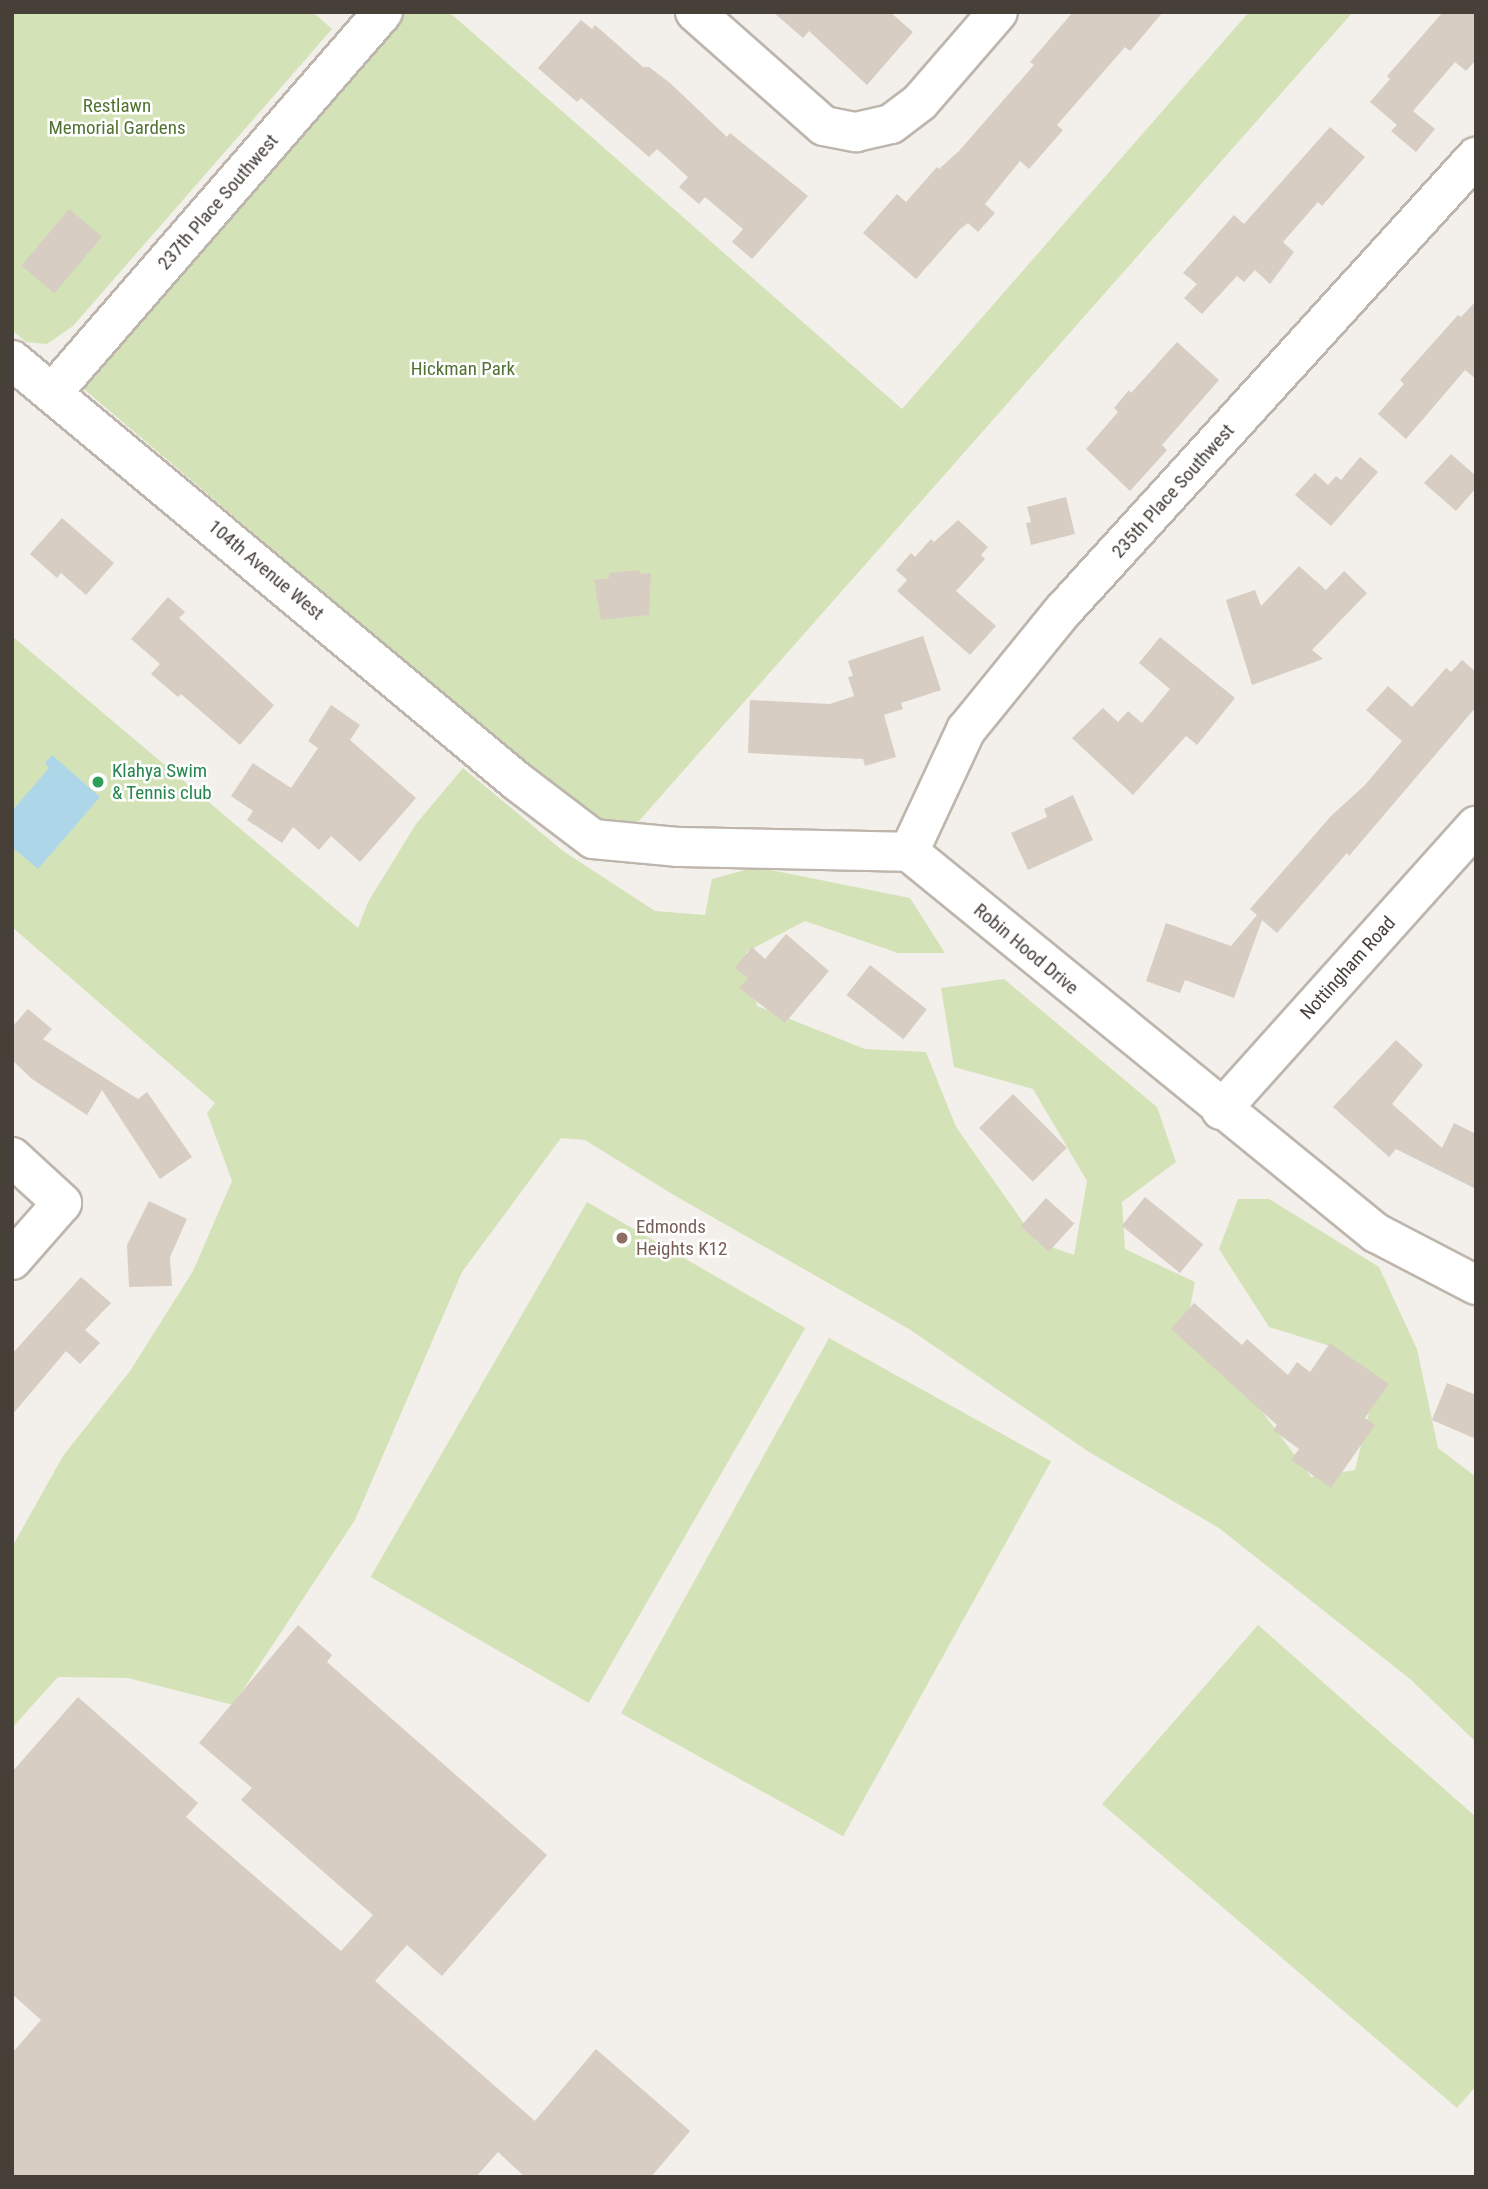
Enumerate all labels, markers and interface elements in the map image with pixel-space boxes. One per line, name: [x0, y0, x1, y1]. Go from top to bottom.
park label: Restlawn Memorial Gardens: [48, 95, 186, 139]
street label: 237th Place Southwest: [153, 130, 283, 274]
park label: Hickman Park: [411, 358, 515, 380]
street label: 235th Place Southwest: [1107, 419, 1239, 563]
street label: 104th Avenue West: [204, 515, 328, 625]
place label: Klahya Swim & Tennis club: [112, 760, 212, 804]
marker: Klahya Swim & Tennis club: [90, 774, 106, 790]
street label: Robin Hood Drive: [969, 899, 1083, 999]
street label: Nottingham Road: [1296, 912, 1400, 1024]
place label: Edmonds Heights K12: [636, 1216, 727, 1260]
marker: Edmonds Heights K12: [614, 1230, 630, 1246]

